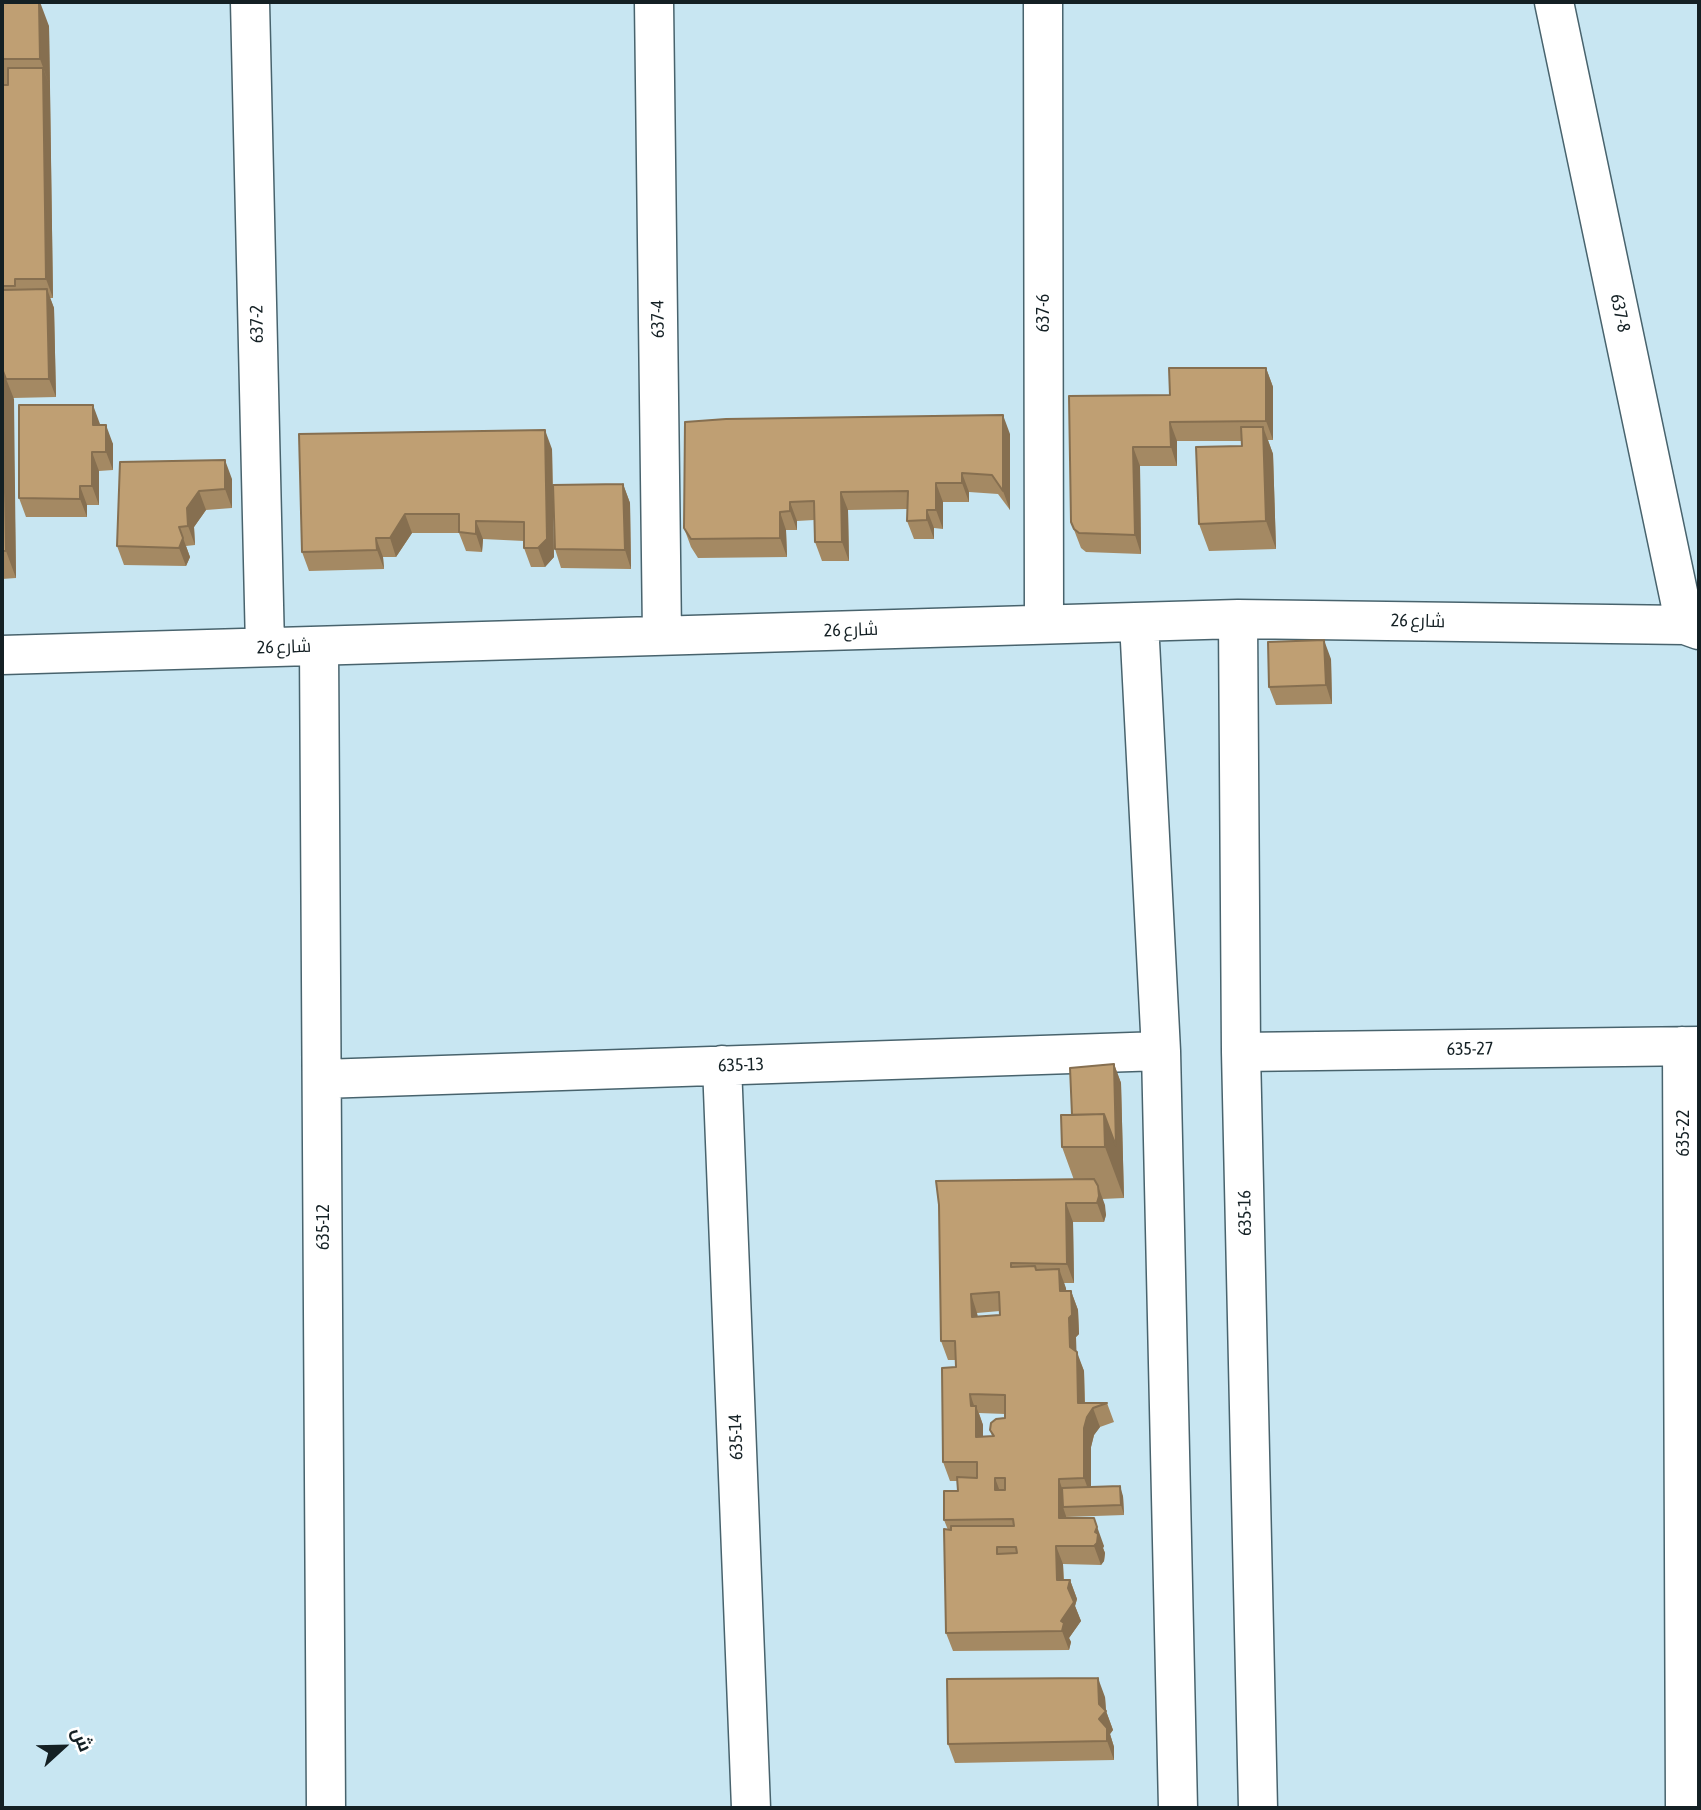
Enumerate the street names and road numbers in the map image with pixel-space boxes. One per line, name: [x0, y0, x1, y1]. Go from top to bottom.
street label: 637-8: [1605, 292, 1635, 334]
street label: 637-6: [1032, 294, 1054, 332]
street label: 637-4: [647, 300, 669, 338]
street label: 637-2: [246, 305, 268, 343]
street label: شارع 26: [1391, 610, 1445, 632]
street label: شارع 26: [824, 618, 878, 642]
street label: شارع 26: [257, 635, 311, 659]
street label: 635-27: [1446, 1038, 1494, 1060]
street label: 635-13: [718, 1053, 764, 1077]
street label: 635-22: [1672, 1110, 1694, 1156]
street label: 635-16: [1234, 1190, 1256, 1236]
street label: 635-12: [312, 1204, 334, 1250]
street label: 635-14: [724, 1414, 748, 1460]

